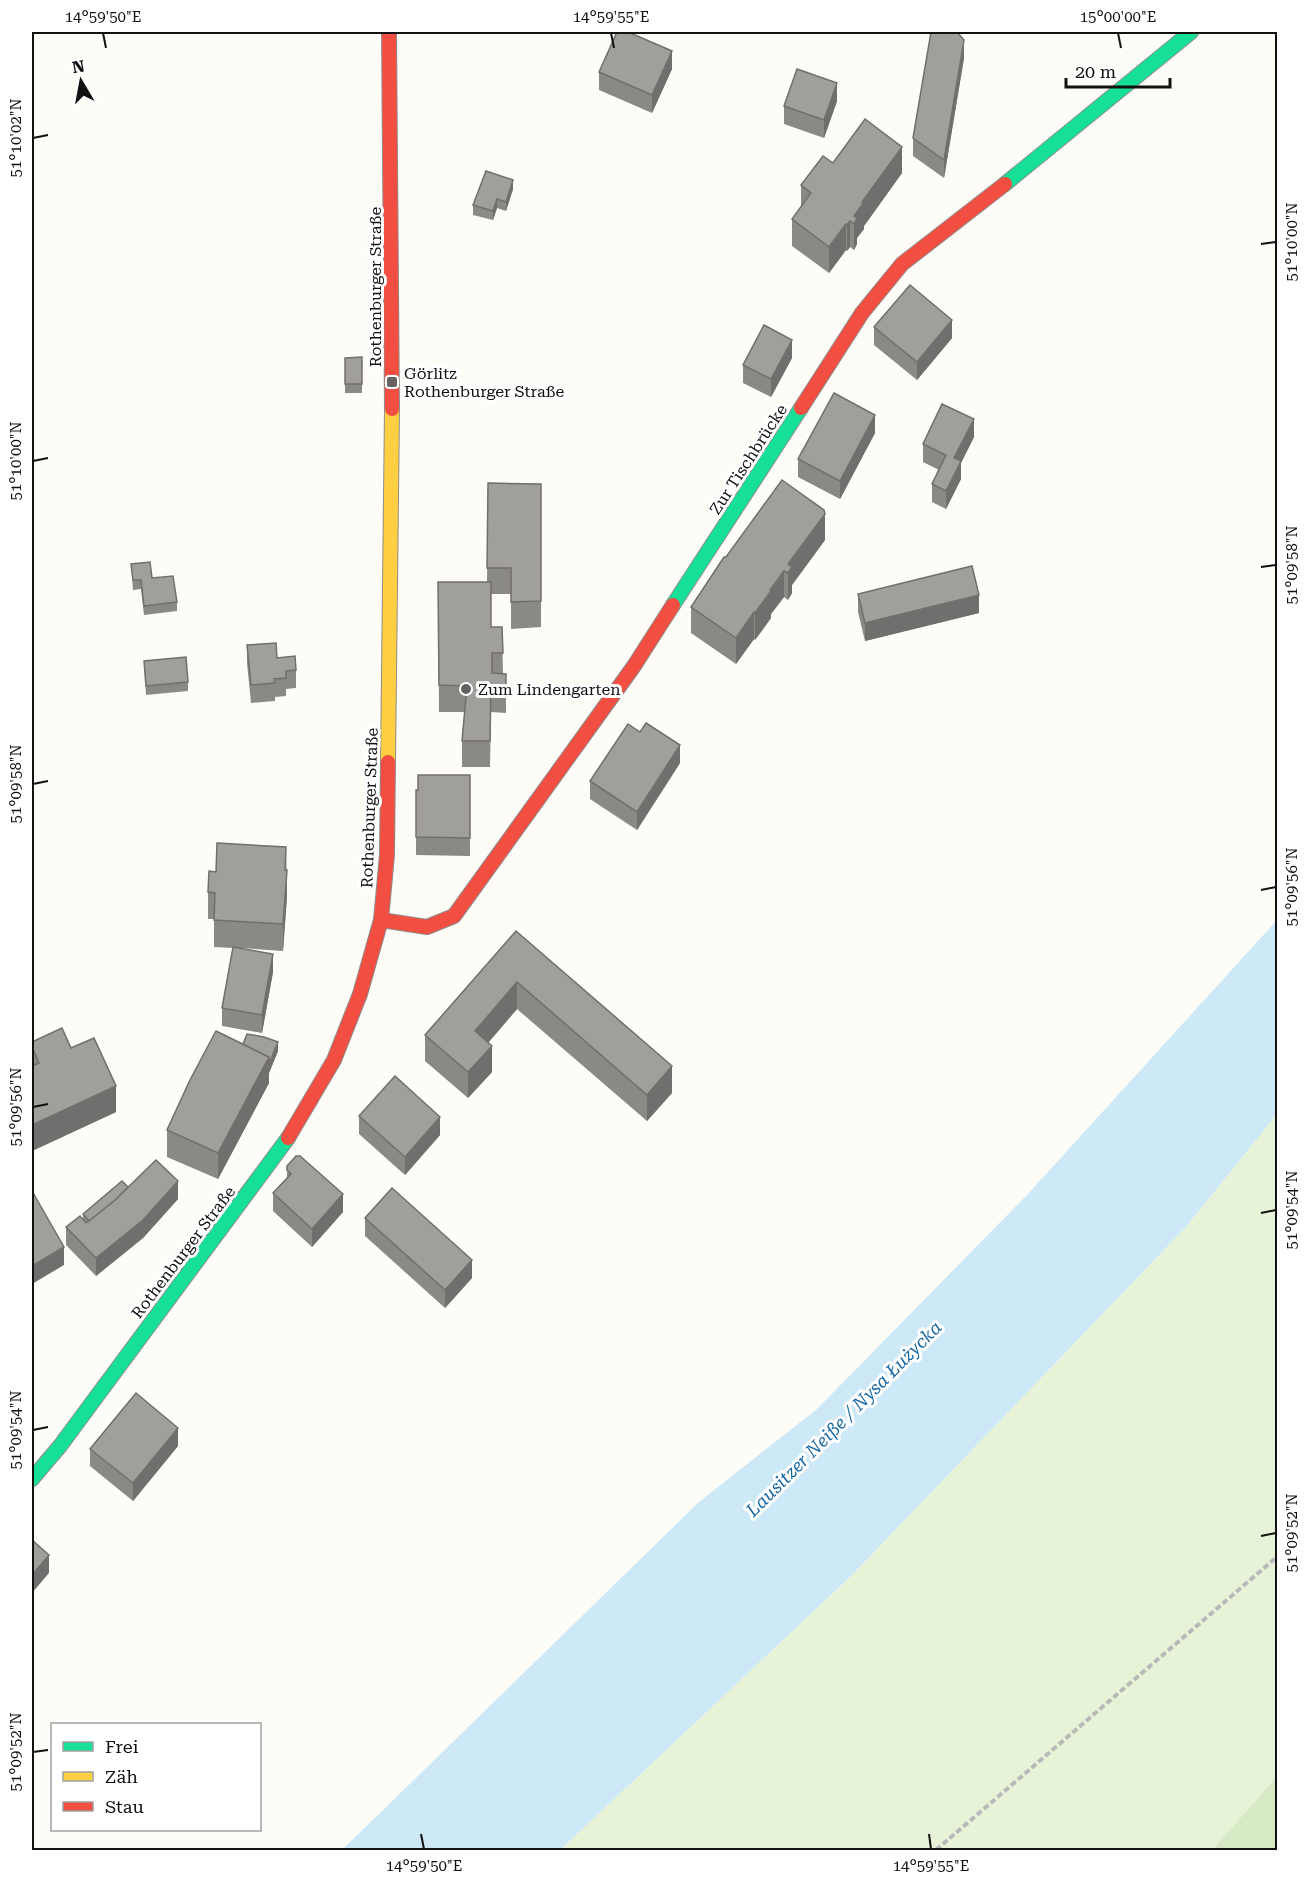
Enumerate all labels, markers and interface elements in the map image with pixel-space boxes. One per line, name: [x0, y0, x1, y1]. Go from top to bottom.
text: 14°59'50"E: [65, 8, 141, 26]
text: 14°59'55"E: [573, 8, 649, 26]
text: 15°00'00"E: [1080, 8, 1156, 26]
north arrow: [51, 51, 111, 111]
scale bar: [1066, 51, 1170, 89]
text: N: [71, 56, 86, 77]
text: 20 m: [1075, 61, 1116, 82]
text: 51°10'02"N: [7, 98, 25, 178]
text: 51°10'00"N: [1283, 202, 1301, 282]
street label: Rothenburger Straße: [366, 207, 385, 367]
place label: Görlitz Rothenburger Straße: [404, 364, 565, 401]
marker: Görlitz Rothenburger Straße: [385, 375, 399, 389]
street label: Zur Tischbrücke: [706, 401, 791, 518]
text: 51°10'00"N: [7, 421, 25, 501]
text: 51°09'58"N: [1283, 525, 1301, 605]
place label: Zum Lindengarten: [478, 680, 621, 699]
marker: Zum Lindengarten: [459, 682, 473, 696]
street label: Rothenburger Straße: [357, 727, 382, 888]
text: 51°09'58"N: [7, 744, 25, 824]
text: 51°09'56"N: [1283, 847, 1301, 927]
text: 51°09'56"N: [7, 1067, 25, 1147]
text: 51°09'54"N: [1283, 1170, 1301, 1250]
street label: Rothenburger Straße: [128, 1182, 239, 1322]
water label: Lausitzer Neiße / Nysa Łużycka: [741, 1316, 946, 1521]
text: 51°09'54"N: [7, 1390, 25, 1470]
text: 51°09'52"N: [1283, 1493, 1301, 1573]
text: 51°09'52"N: [7, 1712, 25, 1792]
legend: [51, 1723, 261, 1831]
text: Frei: [105, 1736, 139, 1757]
text: Zäh: [105, 1766, 138, 1787]
text: Stau: [105, 1796, 144, 1817]
text: 14°59'50"E: [386, 1857, 462, 1875]
text: 14°59'55"E: [893, 1857, 969, 1875]

